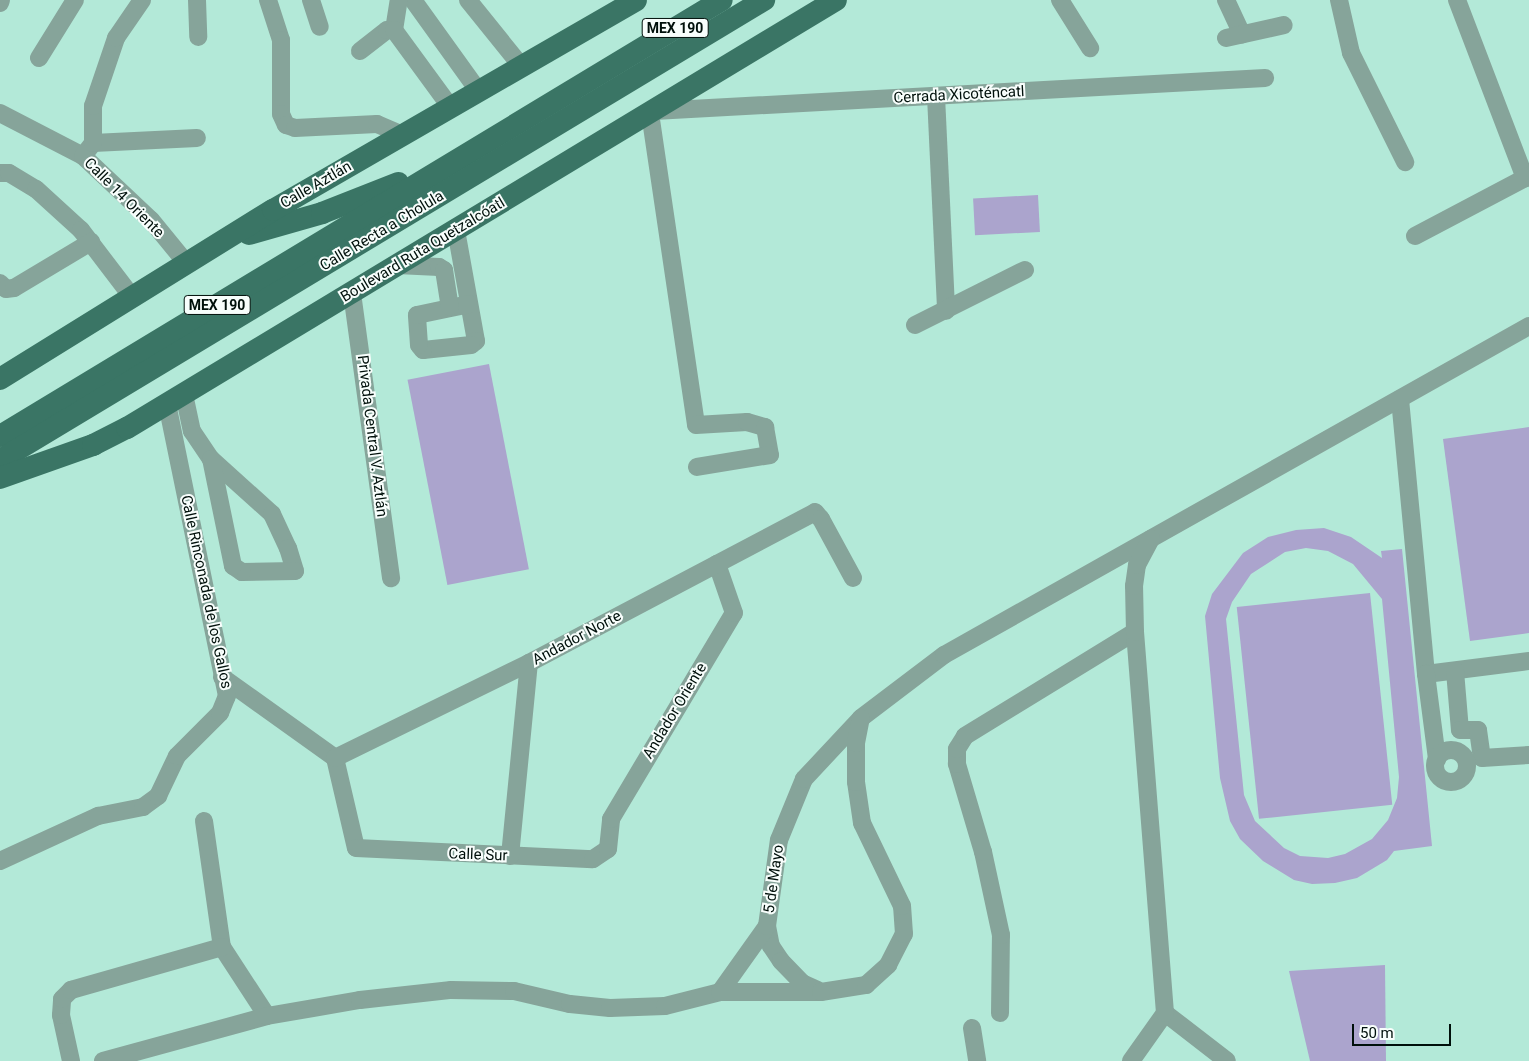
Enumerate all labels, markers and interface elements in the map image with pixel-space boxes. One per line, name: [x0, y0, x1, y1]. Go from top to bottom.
road number: MEX 190: [641, 16, 709, 40]
street label: Cerrada Xicoténcatl: [893, 83, 1025, 107]
street label: Calle 14 Oriente: [80, 154, 168, 242]
street label: Calle Aztlán: [277, 157, 355, 213]
street label: Calle Recta a Cholula: [317, 187, 447, 275]
street label: Boulevard Ruta Quetzalcóatl: [338, 194, 508, 306]
road number: MEX 190: [183, 294, 251, 316]
street label: Privada Central V. Aztlán: [353, 354, 391, 518]
street label: Calle Rinconada de los Gallos: [177, 494, 235, 690]
street label: Andador Norte: [529, 607, 625, 669]
street label: Andador Oriente: [639, 660, 711, 762]
street label: 5 de Mayo: [760, 844, 788, 914]
street label: Calle Sur: [448, 845, 508, 865]
scale bar: [1354, 1014, 1453, 1046]
text: 50 m: [1360, 1024, 1394, 1042]

